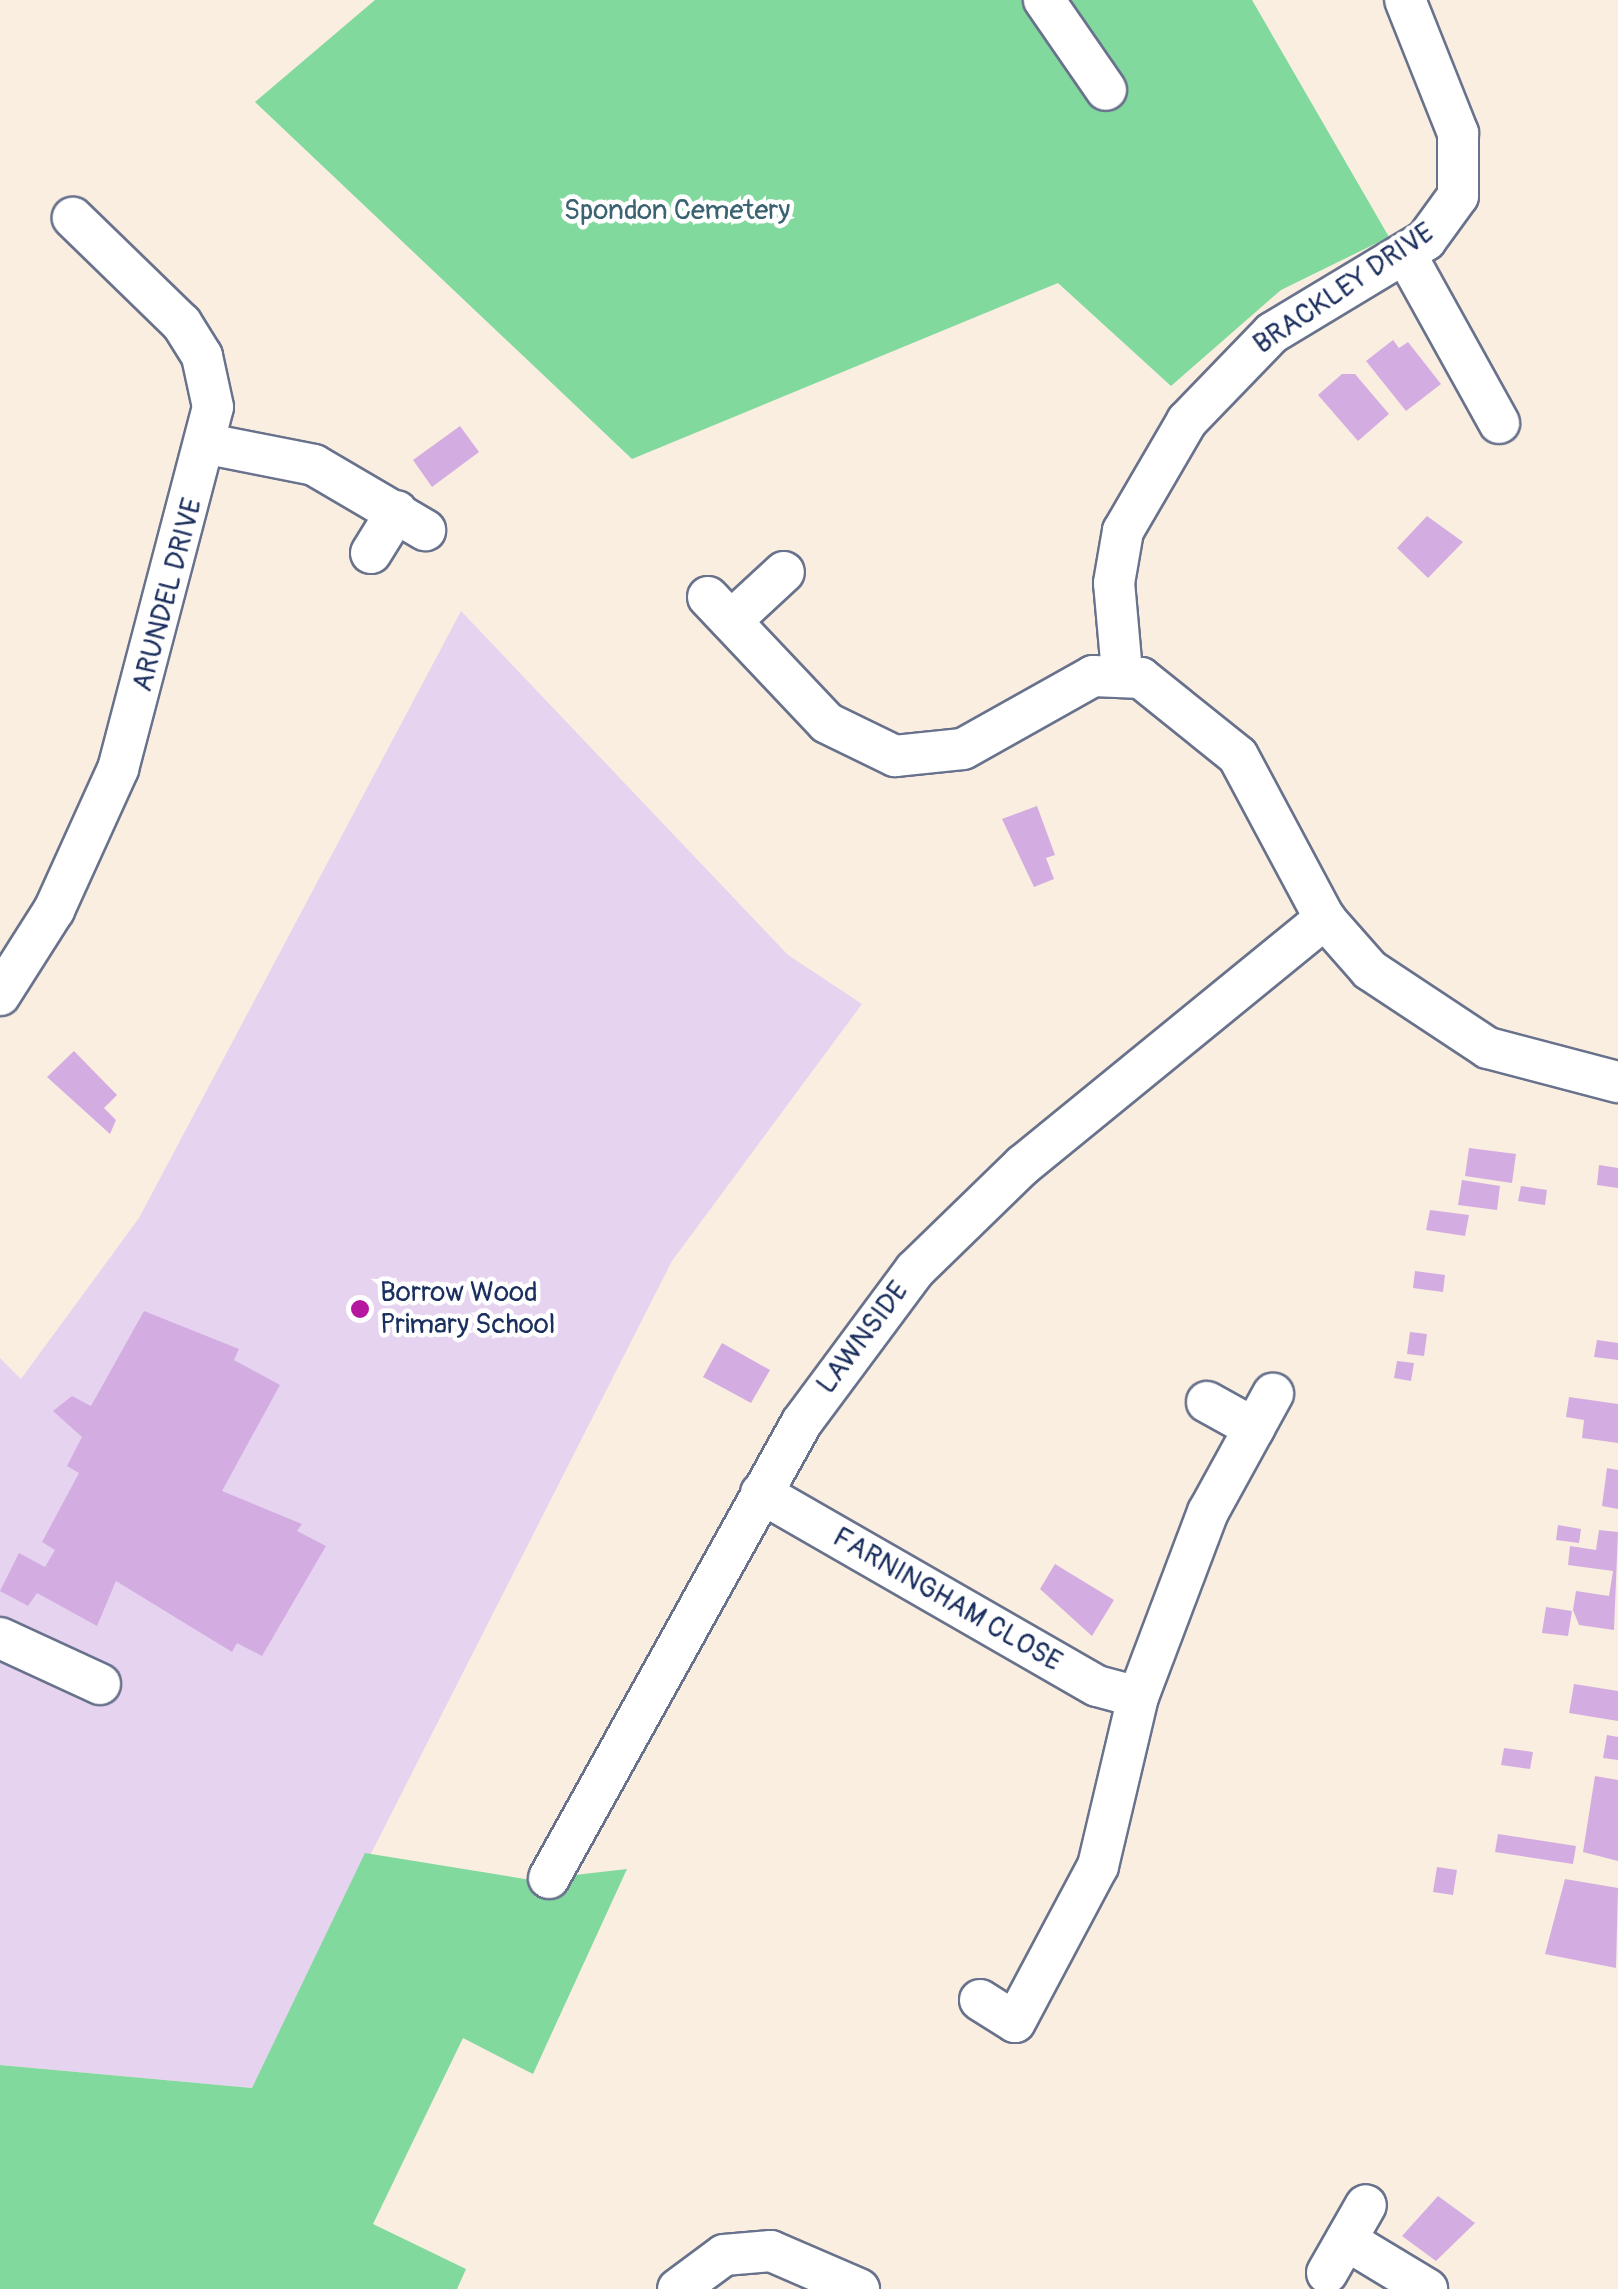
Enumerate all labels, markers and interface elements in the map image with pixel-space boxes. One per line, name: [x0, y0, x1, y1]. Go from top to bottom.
park label: Spondon Cemetery: [564, 194, 790, 228]
street label: BRACKLEY DRIVE: [1248, 216, 1440, 362]
street label: ARUNDEL DRIVE: [126, 495, 210, 695]
street label: LAWNSIDE: [810, 1275, 916, 1401]
place label: Borrow Wood Primary School: [380, 1276, 556, 1342]
marker: Borrow Wood Primary School: [349, 1298, 371, 1320]
street label: FARNINGHAM CLOSE: [827, 1521, 1067, 1679]

